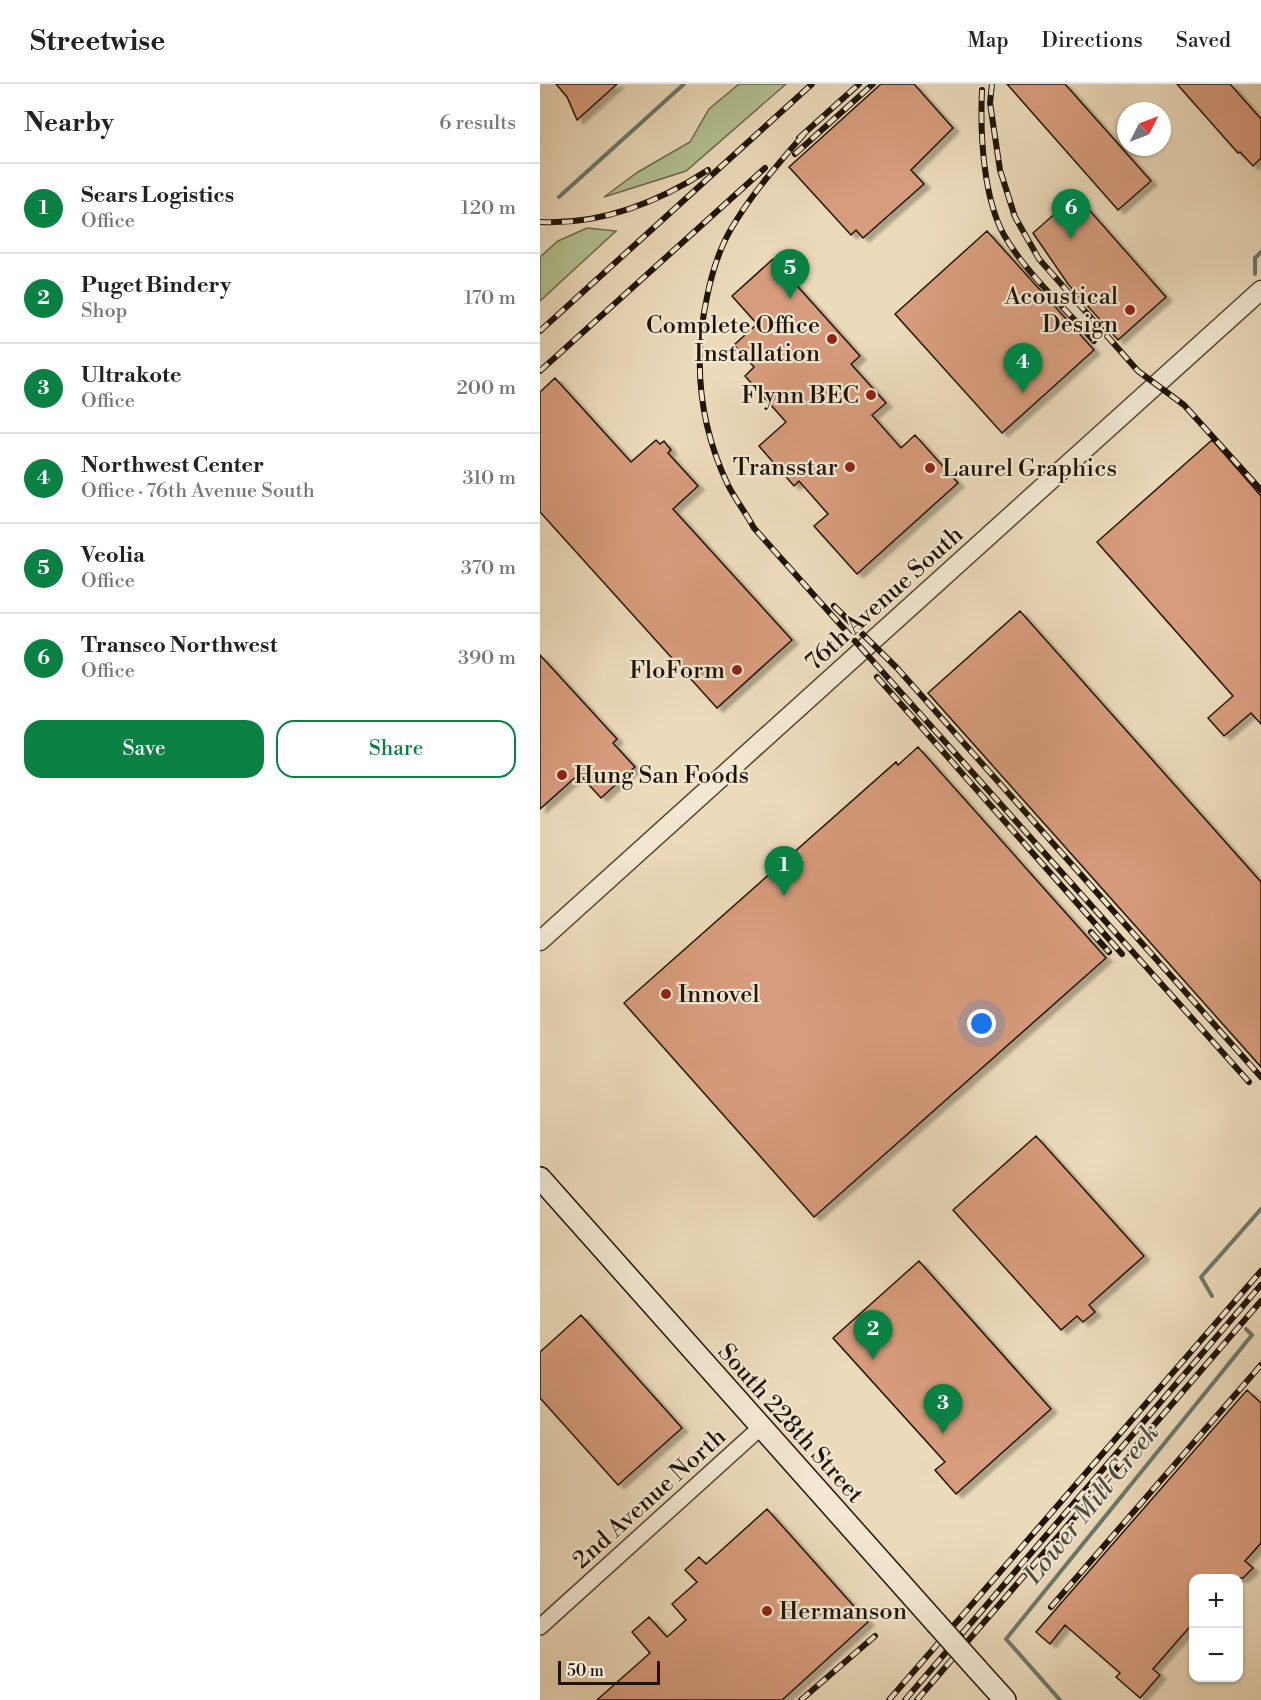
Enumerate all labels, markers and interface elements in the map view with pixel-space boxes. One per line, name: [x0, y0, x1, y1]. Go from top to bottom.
text: Streetwise: [30, 24, 165, 59]
text: Map: [967, 28, 1009, 54]
text: Directions: [1042, 28, 1143, 54]
text: Saved: [1176, 28, 1231, 54]
north arrow: [1117, 102, 1171, 156]
text: Nearby: [24, 107, 114, 139]
text: 6 results: [439, 111, 516, 136]
text: Sears Logistics: [81, 182, 234, 209]
pin: 6: [1052, 190, 1090, 239]
text: 1: [39, 196, 48, 221]
text: 120 m: [461, 196, 516, 221]
text: Office: [81, 209, 135, 234]
pin: 5: [770, 250, 810, 299]
text: Puget Bindery: [81, 272, 231, 299]
place label: Acoustical Design: [1003, 282, 1118, 340]
text: 2: [37, 286, 50, 311]
text: 170 m: [464, 286, 516, 311]
text: Shop: [81, 299, 127, 324]
marker: Acoustical Design: [1123, 303, 1137, 317]
place label: Complete Office Installation: [646, 311, 820, 369]
marker: Complete Office Installation: [825, 332, 839, 346]
pin: 4: [1004, 344, 1042, 393]
text: Ultrakote: [81, 362, 182, 389]
text: 3: [37, 376, 50, 401]
text: 200 m: [456, 376, 516, 401]
place label: Flynn BEC: [741, 381, 859, 411]
marker: Flynn BEC: [864, 388, 878, 402]
text: Office: [81, 389, 135, 414]
text: Northwest Center: [81, 452, 264, 479]
place label: Transstar: [733, 453, 838, 483]
place label: Laurel Graphics: [942, 454, 1117, 484]
marker: Transstar: [843, 460, 857, 474]
marker: Laurel Graphics: [923, 461, 937, 475]
text: 4: [37, 466, 50, 491]
text: 310 m: [463, 466, 516, 491]
text: Office · 76th Avenue South: [81, 479, 315, 504]
street label: 76th Avenue South: [800, 520, 970, 677]
text: Veolia: [81, 542, 145, 569]
text: 5: [37, 556, 50, 581]
text: 370 m: [461, 556, 516, 581]
text: Office: [81, 569, 135, 594]
text: Transco Northwest: [81, 632, 278, 659]
text: 6: [37, 646, 50, 671]
text: 390 m: [458, 646, 516, 671]
place label: FloForm: [629, 656, 725, 686]
text: Office: [81, 659, 135, 684]
marker: FloForm: [730, 663, 744, 677]
button: Save: [24, 720, 264, 778]
button: Share: [276, 720, 516, 778]
place label: Hung San Foods: [574, 761, 749, 791]
marker: Hung San Foods: [555, 768, 569, 782]
pin: 1: [764, 846, 804, 896]
place label: Innovel: [678, 980, 760, 1010]
marker: Innovel: [659, 987, 673, 1001]
your location: [967, 1009, 996, 1038]
pin: 2: [854, 1310, 892, 1360]
street label: South 228th Street: [711, 1338, 870, 1510]
pin: 3: [924, 1384, 962, 1434]
water label: Lower Mill Creek: [1017, 1417, 1166, 1591]
street label: 2nd Avenue North: [567, 1422, 732, 1575]
map controls: [1189, 1574, 1243, 1682]
button: +: [1189, 1574, 1243, 1628]
place label: Hermanson: [779, 1597, 907, 1627]
marker: Hermanson: [760, 1604, 774, 1618]
button: −: [1189, 1628, 1243, 1682]
scale bar: [558, 1658, 660, 1686]
text: 50 m: [567, 1661, 604, 1681]

